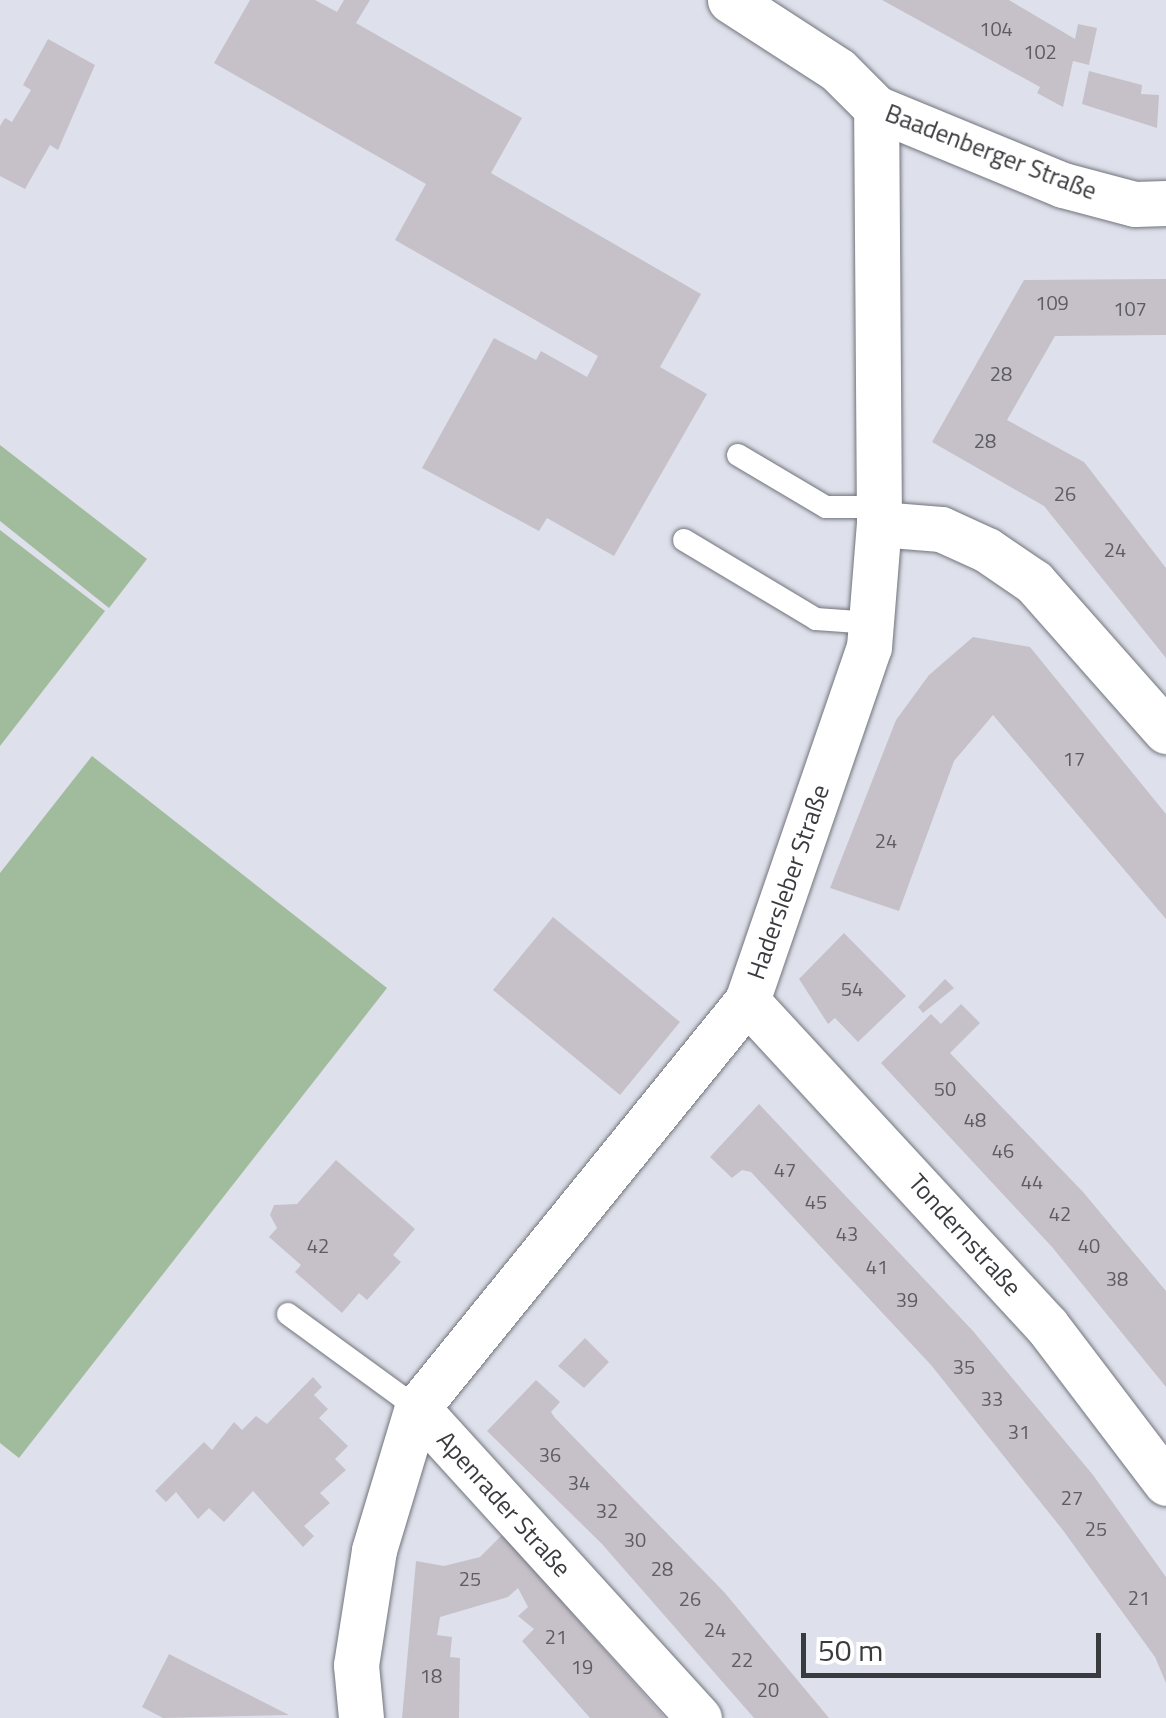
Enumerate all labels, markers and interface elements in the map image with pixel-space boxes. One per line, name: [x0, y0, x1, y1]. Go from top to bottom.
house number: 104: [979, 16, 1013, 40]
house number: 102: [1023, 39, 1057, 63]
street label: Baadenberger Straße: [881, 98, 1101, 206]
house number: 109: [1035, 290, 1069, 314]
house number: 107: [1113, 296, 1147, 320]
house number: 28: [990, 361, 1012, 385]
house number: 28: [974, 428, 996, 452]
house number: 26: [1054, 481, 1076, 505]
house number: 24: [1104, 537, 1126, 561]
house number: 17: [1063, 746, 1085, 770]
street label: Hadersleber Straße: [741, 781, 835, 983]
house number: 24: [875, 828, 897, 852]
house number: 54: [841, 976, 863, 1000]
house number: 50: [934, 1076, 956, 1100]
house number: 48: [964, 1107, 986, 1131]
house number: 46: [992, 1138, 1014, 1162]
house number: 47: [774, 1157, 796, 1181]
street label: Tondernstraße: [902, 1168, 1028, 1302]
house number: 44: [1021, 1169, 1043, 1193]
house number: 45: [805, 1189, 827, 1213]
house number: 42: [1049, 1201, 1071, 1225]
house number: 43: [836, 1221, 858, 1245]
house number: 42: [307, 1233, 329, 1257]
house number: 40: [1078, 1233, 1100, 1257]
house number: 41: [866, 1254, 888, 1278]
house number: 38: [1106, 1266, 1128, 1290]
house number: 39: [896, 1287, 918, 1311]
house number: 35: [953, 1354, 975, 1378]
house number: 33: [981, 1386, 1003, 1410]
house number: 31: [1008, 1419, 1030, 1443]
street label: Apenrader Straße: [431, 1425, 577, 1583]
house number: 36: [539, 1442, 561, 1466]
house number: 34: [568, 1470, 590, 1494]
house number: 27: [1061, 1485, 1083, 1509]
house number: 32: [596, 1498, 618, 1522]
house number: 25: [1085, 1516, 1107, 1540]
house number: 30: [624, 1527, 646, 1551]
house number: 28: [651, 1556, 673, 1580]
house number: 25: [459, 1566, 481, 1590]
house number: 21: [1128, 1585, 1150, 1609]
house number: 26: [679, 1586, 701, 1610]
scale bar: [806, 1613, 1106, 1675]
house number: 24: [704, 1617, 726, 1641]
house number: 21: [545, 1624, 567, 1648]
text: 50 m: [818, 1627, 883, 1673]
house number: 22: [731, 1647, 753, 1671]
house number: 19: [571, 1654, 593, 1678]
house number: 18: [420, 1663, 442, 1687]
house number: 20: [757, 1677, 779, 1701]

